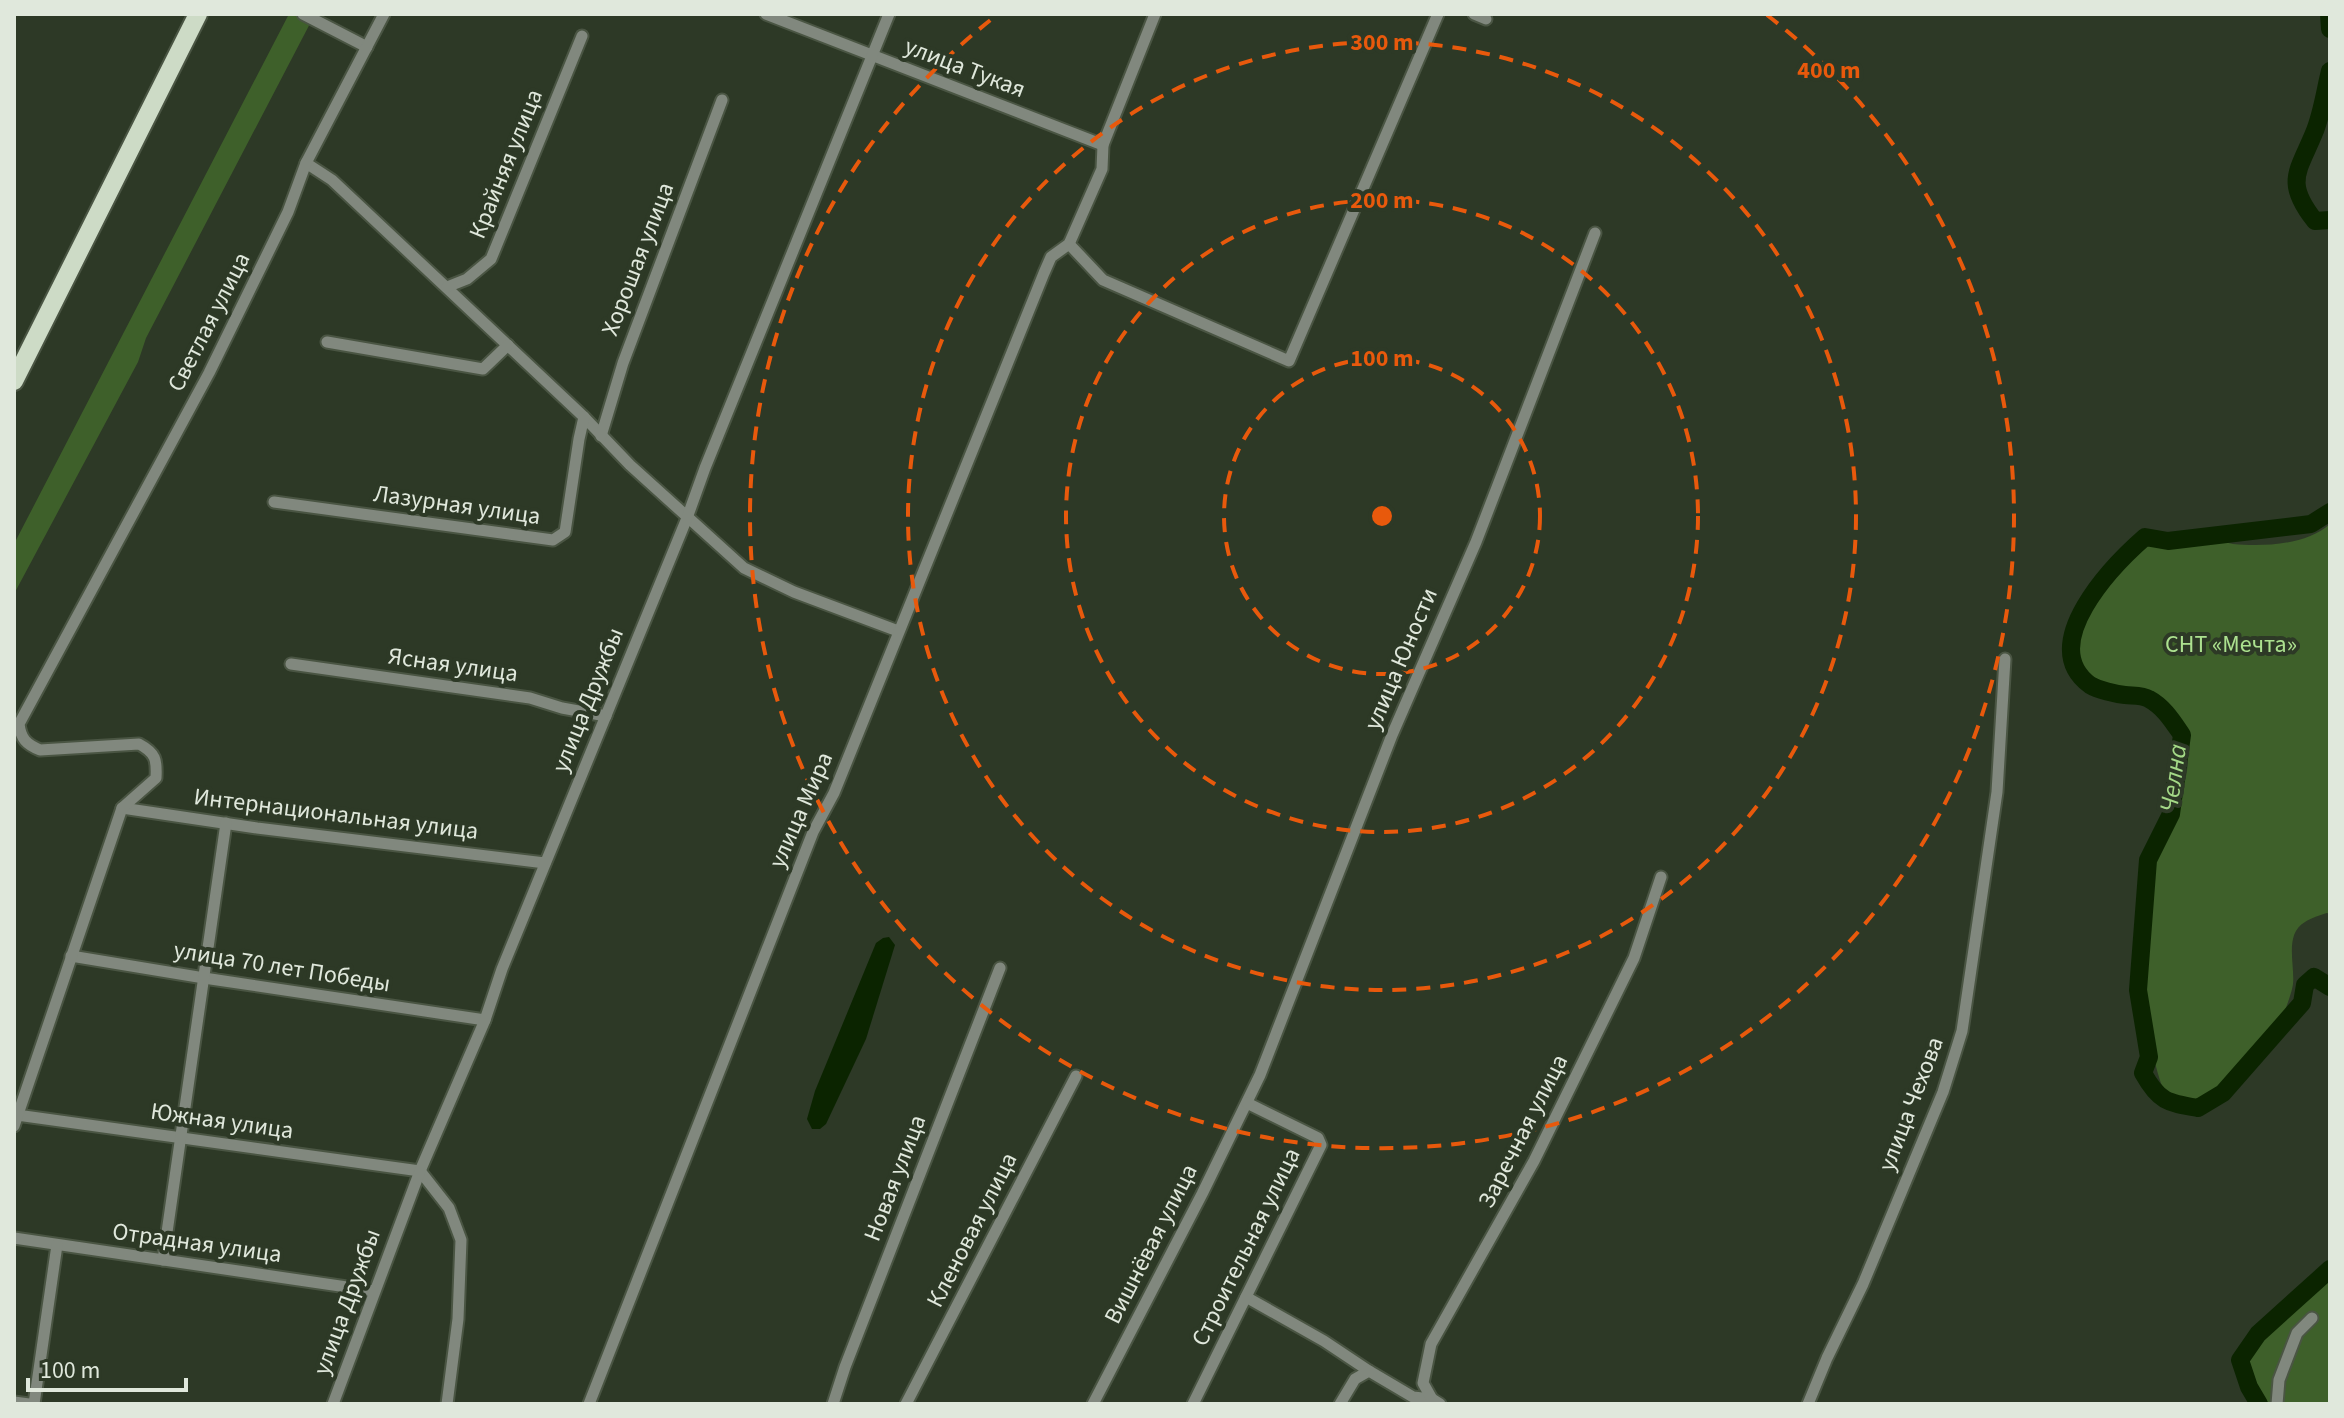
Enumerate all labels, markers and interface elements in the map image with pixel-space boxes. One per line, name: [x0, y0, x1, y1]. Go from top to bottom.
text: 300 m: [1350, 25, 1414, 60]
street label: улица Тукая: [899, 29, 1031, 107]
text: 400 m: [1797, 53, 1861, 88]
street label: Крайняя улица: [460, 84, 552, 244]
street label: Хорошая улица: [593, 177, 683, 341]
text: 200 m: [1350, 183, 1414, 218]
street label: Светлая улица: [159, 246, 259, 398]
text: 100 m: [1350, 341, 1414, 376]
street label: Лазурная улица: [371, 476, 543, 534]
centre of rings: [1368, 502, 1396, 530]
street label: улица Юности: [1355, 583, 1447, 735]
street label: улица Дружбы: [543, 622, 633, 778]
park label: СНТ «Мечта»: [2165, 627, 2297, 662]
street label: Ясная улица: [386, 639, 520, 691]
water label: Челна: [2150, 741, 2196, 815]
street label: улица Мира: [760, 746, 842, 874]
street label: Интернациональная улица: [192, 779, 480, 849]
street label: улица 70 лет Победы: [171, 933, 393, 1001]
street label: улица Чехова: [1869, 1032, 1953, 1176]
street label: Заречная улица: [1469, 1048, 1577, 1214]
street label: Южная улица: [148, 1094, 296, 1148]
street label: Новая улица: [855, 1110, 935, 1246]
street label: Строительная улица: [1183, 1142, 1309, 1352]
street label: Кленовая улица: [918, 1146, 1026, 1314]
street label: Вишнёвая улица: [1096, 1158, 1206, 1330]
street label: Отрадная улица: [110, 1214, 284, 1272]
street label: улица Дружбы: [304, 1224, 390, 1380]
scale bar: [28, 1342, 186, 1392]
text: 100 m: [40, 1353, 100, 1388]

